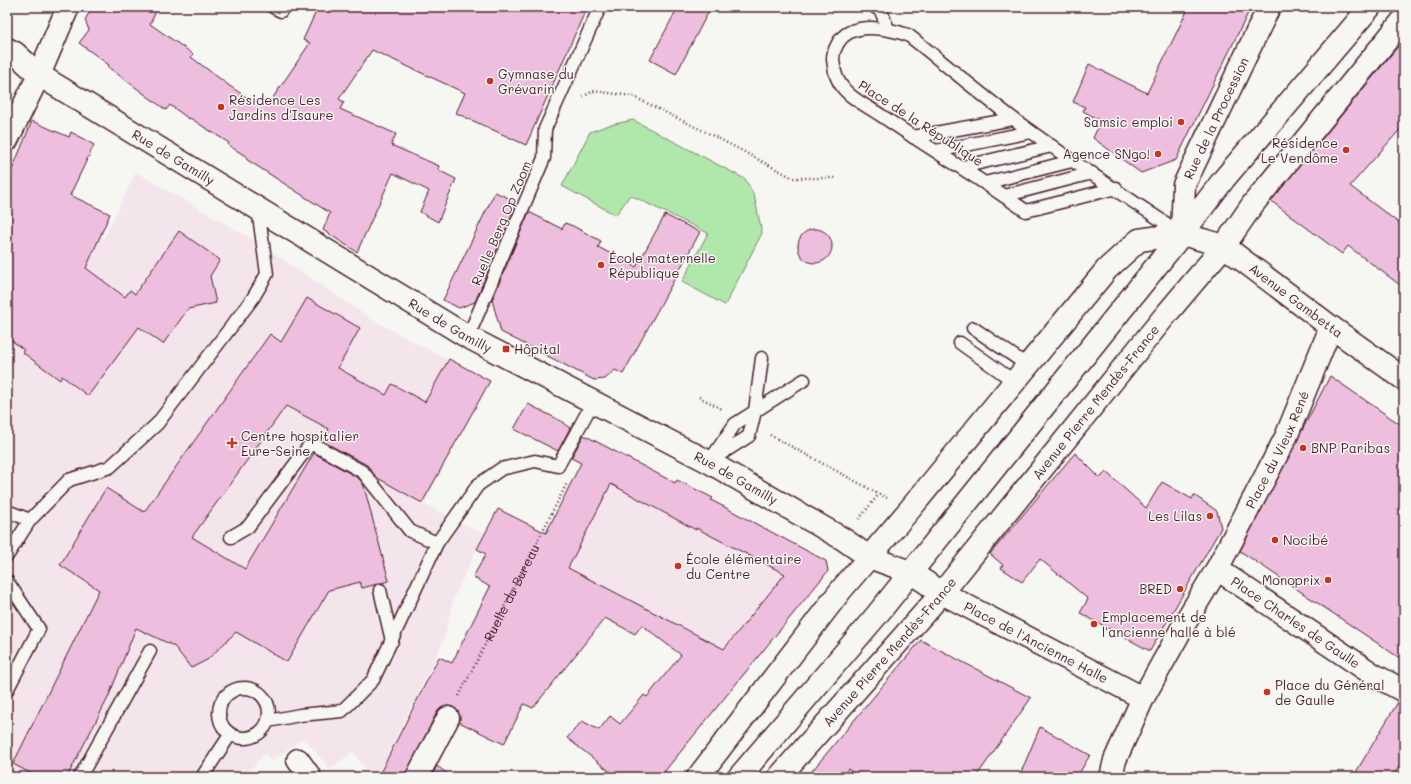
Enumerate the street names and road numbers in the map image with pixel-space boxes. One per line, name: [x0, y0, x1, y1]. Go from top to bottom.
street label: Rue de la Procession: [1179, 54, 1252, 182]
street label: Place de la République: [856, 76, 987, 169]
street label: Rue de Gamilly: [129, 125, 218, 188]
street label: Ruelle Berg Op Zoom: [467, 158, 534, 288]
street label: Avenue Gambetta: [1246, 259, 1347, 341]
street label: Rue de Gamilly: [406, 294, 495, 356]
street label: Avenue Pierre Mendès-France: [1028, 321, 1163, 482]
street label: Place du Vieux René: [1241, 388, 1312, 511]
street label: Rue de Gamilly: [692, 447, 781, 508]
street label: Ruelle du Bureau: [479, 541, 543, 644]
street label: Place Charles de Gaulle: [1228, 572, 1364, 671]
street label: Avenue Pierre Mendès-France: [819, 573, 959, 730]
street label: Place de l'Ancienne Halle: [961, 597, 1111, 686]

